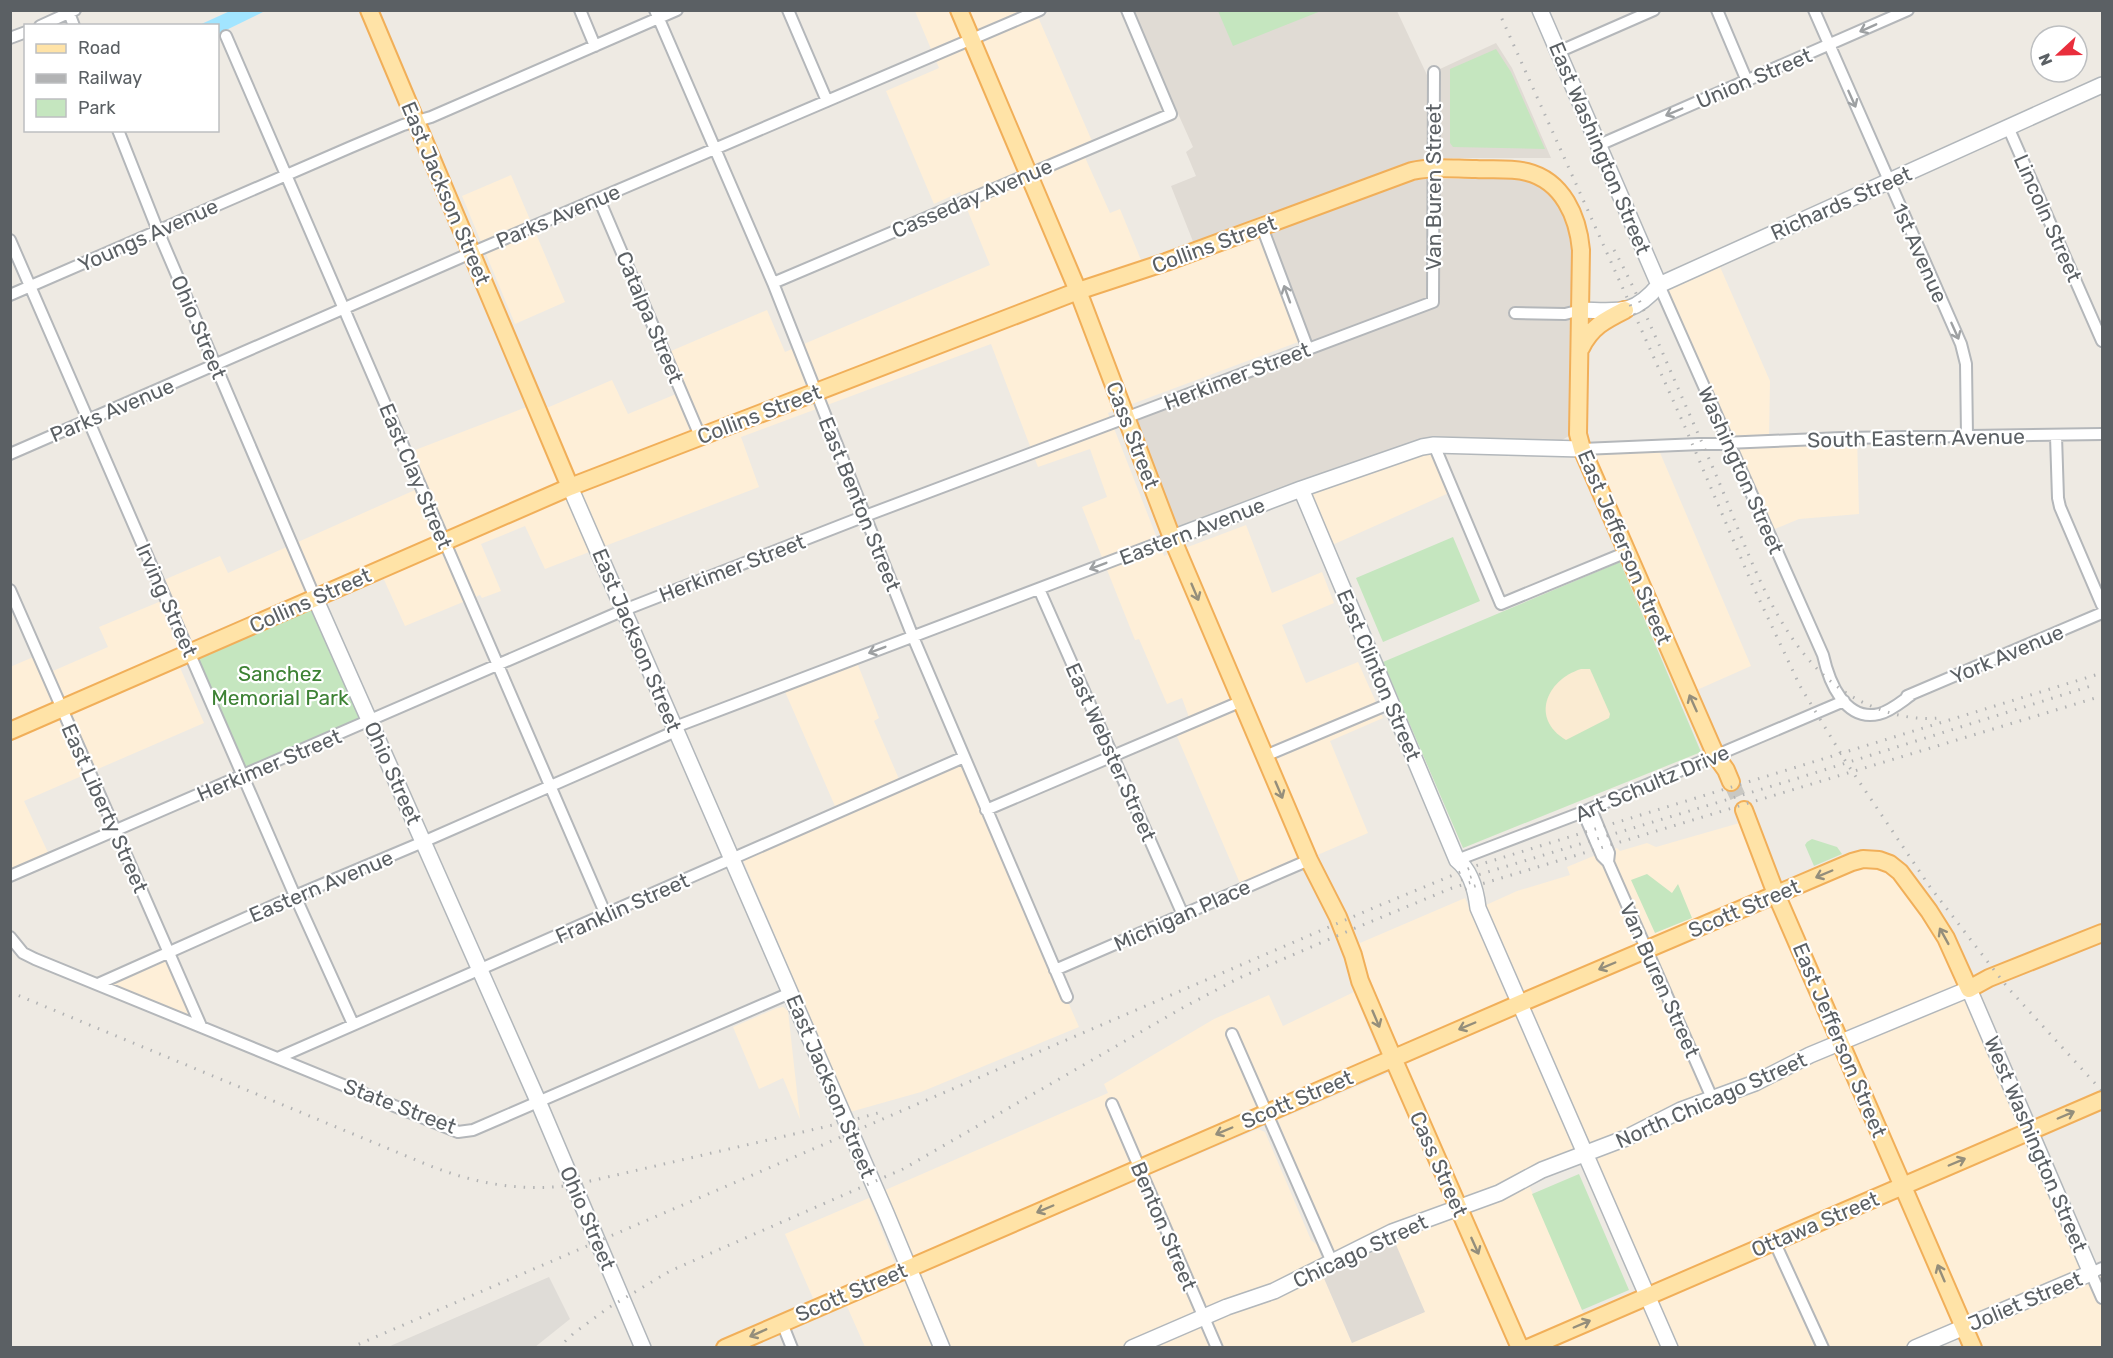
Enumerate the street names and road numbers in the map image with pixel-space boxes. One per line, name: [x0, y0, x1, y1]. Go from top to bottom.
street label: East Washington Street: [1544, 38, 1656, 258]
street label: Union Street: [1692, 42, 1816, 114]
street label: East Jackson Street: [396, 98, 496, 288]
street label: Van Buren Street: [1421, 104, 1446, 270]
street label: Lincoln Street: [2009, 150, 2087, 286]
street label: Casseday Avenue: [888, 153, 1056, 243]
street label: Richards Street: [1767, 161, 1915, 245]
street label: Parks Avenue: [492, 179, 624, 253]
street label: Youngs Avenue: [74, 193, 222, 277]
street label: 1st Avenue: [1887, 199, 1953, 307]
street label: Collins Street: [1148, 210, 1280, 278]
street label: Catalpa Street: [611, 248, 689, 386]
street label: Ohio Street: [166, 271, 232, 383]
street label: Herkimer Street: [1160, 337, 1314, 415]
street label: Parks Avenue: [46, 373, 178, 447]
street label: Cass Street: [1101, 378, 1165, 492]
street label: Collins Street: [694, 379, 824, 449]
street label: Washington Street: [1693, 382, 1789, 558]
street label: East Clay Street: [374, 399, 458, 553]
street label: East Benton Street: [814, 413, 906, 595]
street label: South Eastern Avenue: [1807, 424, 2025, 452]
street label: East Jefferson Street: [1573, 446, 1677, 648]
street label: Eastern Avenue: [1116, 492, 1268, 570]
street label: Herkimer Street: [655, 529, 809, 607]
street label: Irving Street: [131, 539, 203, 661]
street label: East Jackson Street: [587, 545, 687, 735]
street label: Collins Street: [245, 562, 375, 638]
street label: East Clinton Street: [1332, 585, 1426, 765]
street label: York Avenue: [1947, 619, 2067, 689]
street label: East Webster Street: [1060, 659, 1162, 845]
street label: Ohio Street: [359, 718, 427, 828]
street label: East Liberty Street: [56, 719, 154, 897]
street label: Herkimer Street: [193, 723, 345, 807]
street label: Art Schultz Drive: [1571, 739, 1733, 827]
street label: Eastern Avenue: [245, 844, 397, 928]
street label: Franklin Street: [551, 867, 693, 949]
street label: Scott Street: [1684, 873, 1804, 943]
street label: Michigan Place: [1110, 874, 1254, 956]
street label: Van Buren Street: [1615, 899, 1705, 1061]
street label: East Jefferson Street: [1788, 939, 1892, 1141]
street label: East Jackson Street: [781, 991, 881, 1181]
street label: West Washington Street: [1979, 1032, 2093, 1256]
street label: North Chicago Street: [1612, 1047, 1810, 1153]
street label: Scott Street: [1237, 1064, 1357, 1134]
street label: State Street: [340, 1073, 460, 1139]
street label: Cass Street: [1405, 1107, 1473, 1221]
street label: Benton Street: [1126, 1158, 1202, 1294]
street label: Ohio Street: [555, 1162, 621, 1274]
street label: Ottawa Street: [1747, 1186, 1883, 1262]
street label: Chicago Street: [1289, 1209, 1431, 1293]
street label: Scott Street: [791, 1257, 911, 1327]
street label: Joliet Street: [1964, 1266, 2086, 1336]

